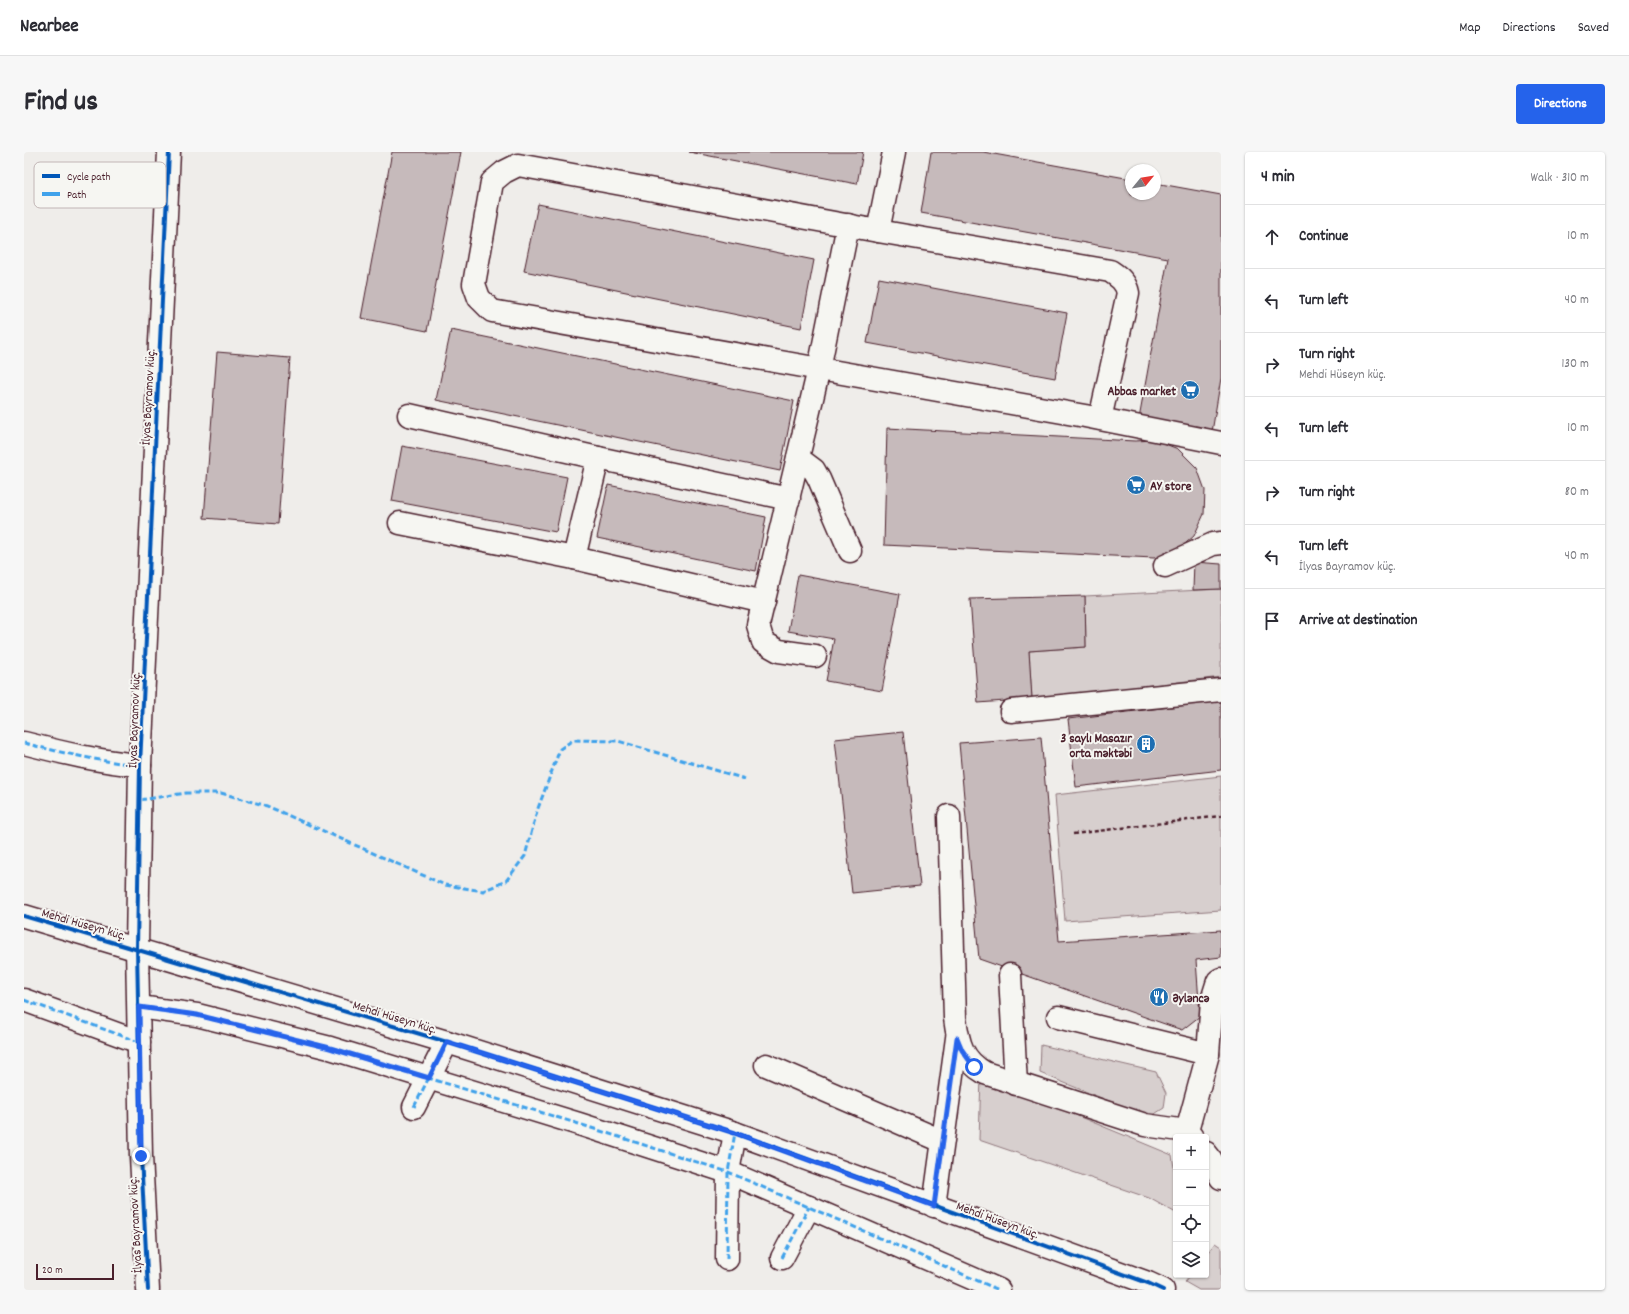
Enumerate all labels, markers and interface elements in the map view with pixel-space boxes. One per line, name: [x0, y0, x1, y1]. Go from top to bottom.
text: Nearbee: [20, 14, 79, 41]
text: Map: [1459, 18, 1481, 38]
text: Directions: [1503, 18, 1556, 38]
text: Saved: [1578, 18, 1609, 38]
text: Find us: [24, 84, 98, 124]
button: Directions: [1516, 84, 1605, 124]
legend: [34, 162, 166, 208]
north arrow: [1125, 164, 1161, 200]
text: 4 min: [1261, 166, 1295, 190]
text: Walk · 310 m: [1530, 169, 1589, 188]
text: Cycle path: [67, 170, 111, 186]
text: Path: [67, 188, 86, 204]
icon: ahead: [1261, 226, 1283, 248]
text: Continue: [1299, 226, 1348, 248]
text: 10 m: [1567, 227, 1589, 246]
icon: left: [1261, 290, 1283, 312]
text: Turn left: [1299, 290, 1348, 312]
text: 40 m: [1565, 291, 1589, 310]
text: Turn right: [1299, 344, 1355, 366]
street label: İlyas Bayramov küç.: [137, 348, 162, 446]
icon: right: [1261, 354, 1283, 376]
text: 130 m: [1561, 355, 1589, 374]
text: Mehdi Hüseyn küç.: [1299, 366, 1386, 385]
supermarket icon: Abbas market: [1179, 379, 1201, 401]
place label: Abbas market: [1107, 383, 1176, 402]
icon: left: [1261, 418, 1283, 440]
text: Turn left: [1299, 418, 1348, 440]
text: 10 m: [1567, 419, 1589, 438]
supermarket icon: AY store: [1125, 474, 1147, 496]
place label: AY store: [1150, 478, 1192, 497]
icon: right: [1261, 482, 1283, 504]
text: Turn right: [1299, 482, 1355, 504]
text: 80 m: [1565, 483, 1589, 502]
text: Turn left: [1299, 536, 1348, 558]
icon: left: [1261, 546, 1283, 568]
text: 40 m: [1565, 547, 1589, 566]
text: İlyas Bayramov küç.: [1299, 558, 1395, 577]
icon: arrive: [1261, 610, 1283, 632]
text: Arrive at destination: [1299, 610, 1417, 632]
street label: İlyas Bayramov küç.: [124, 672, 147, 769]
place label: 3 saylı Masazır orta məktəbi: [1061, 730, 1133, 764]
building icon: 3 saylı Masazır orta məktəbi: [1135, 733, 1157, 755]
street label: Mehdi Hüseyn küç.: [39, 904, 128, 946]
restaurant icon: Əyləncə: [1148, 986, 1170, 1008]
place label: Əyləncə: [1172, 990, 1210, 1009]
street label: Mehdi Hüseyn küç.: [350, 997, 439, 1040]
route start: [965, 1058, 983, 1076]
map controls: [1173, 1134, 1209, 1278]
button: +: [1173, 1134, 1209, 1170]
route end: [132, 1147, 150, 1165]
button: −: [1173, 1170, 1209, 1206]
street label: İlyas Bayramov küç.: [124, 1176, 149, 1274]
street label: Mehdi Hüseyn küç.: [953, 1198, 1041, 1245]
button: locate: [1173, 1206, 1209, 1242]
button: layers: [1173, 1242, 1209, 1278]
scale bar: [36, 1262, 114, 1281]
text: 20 m: [42, 1263, 63, 1279]

